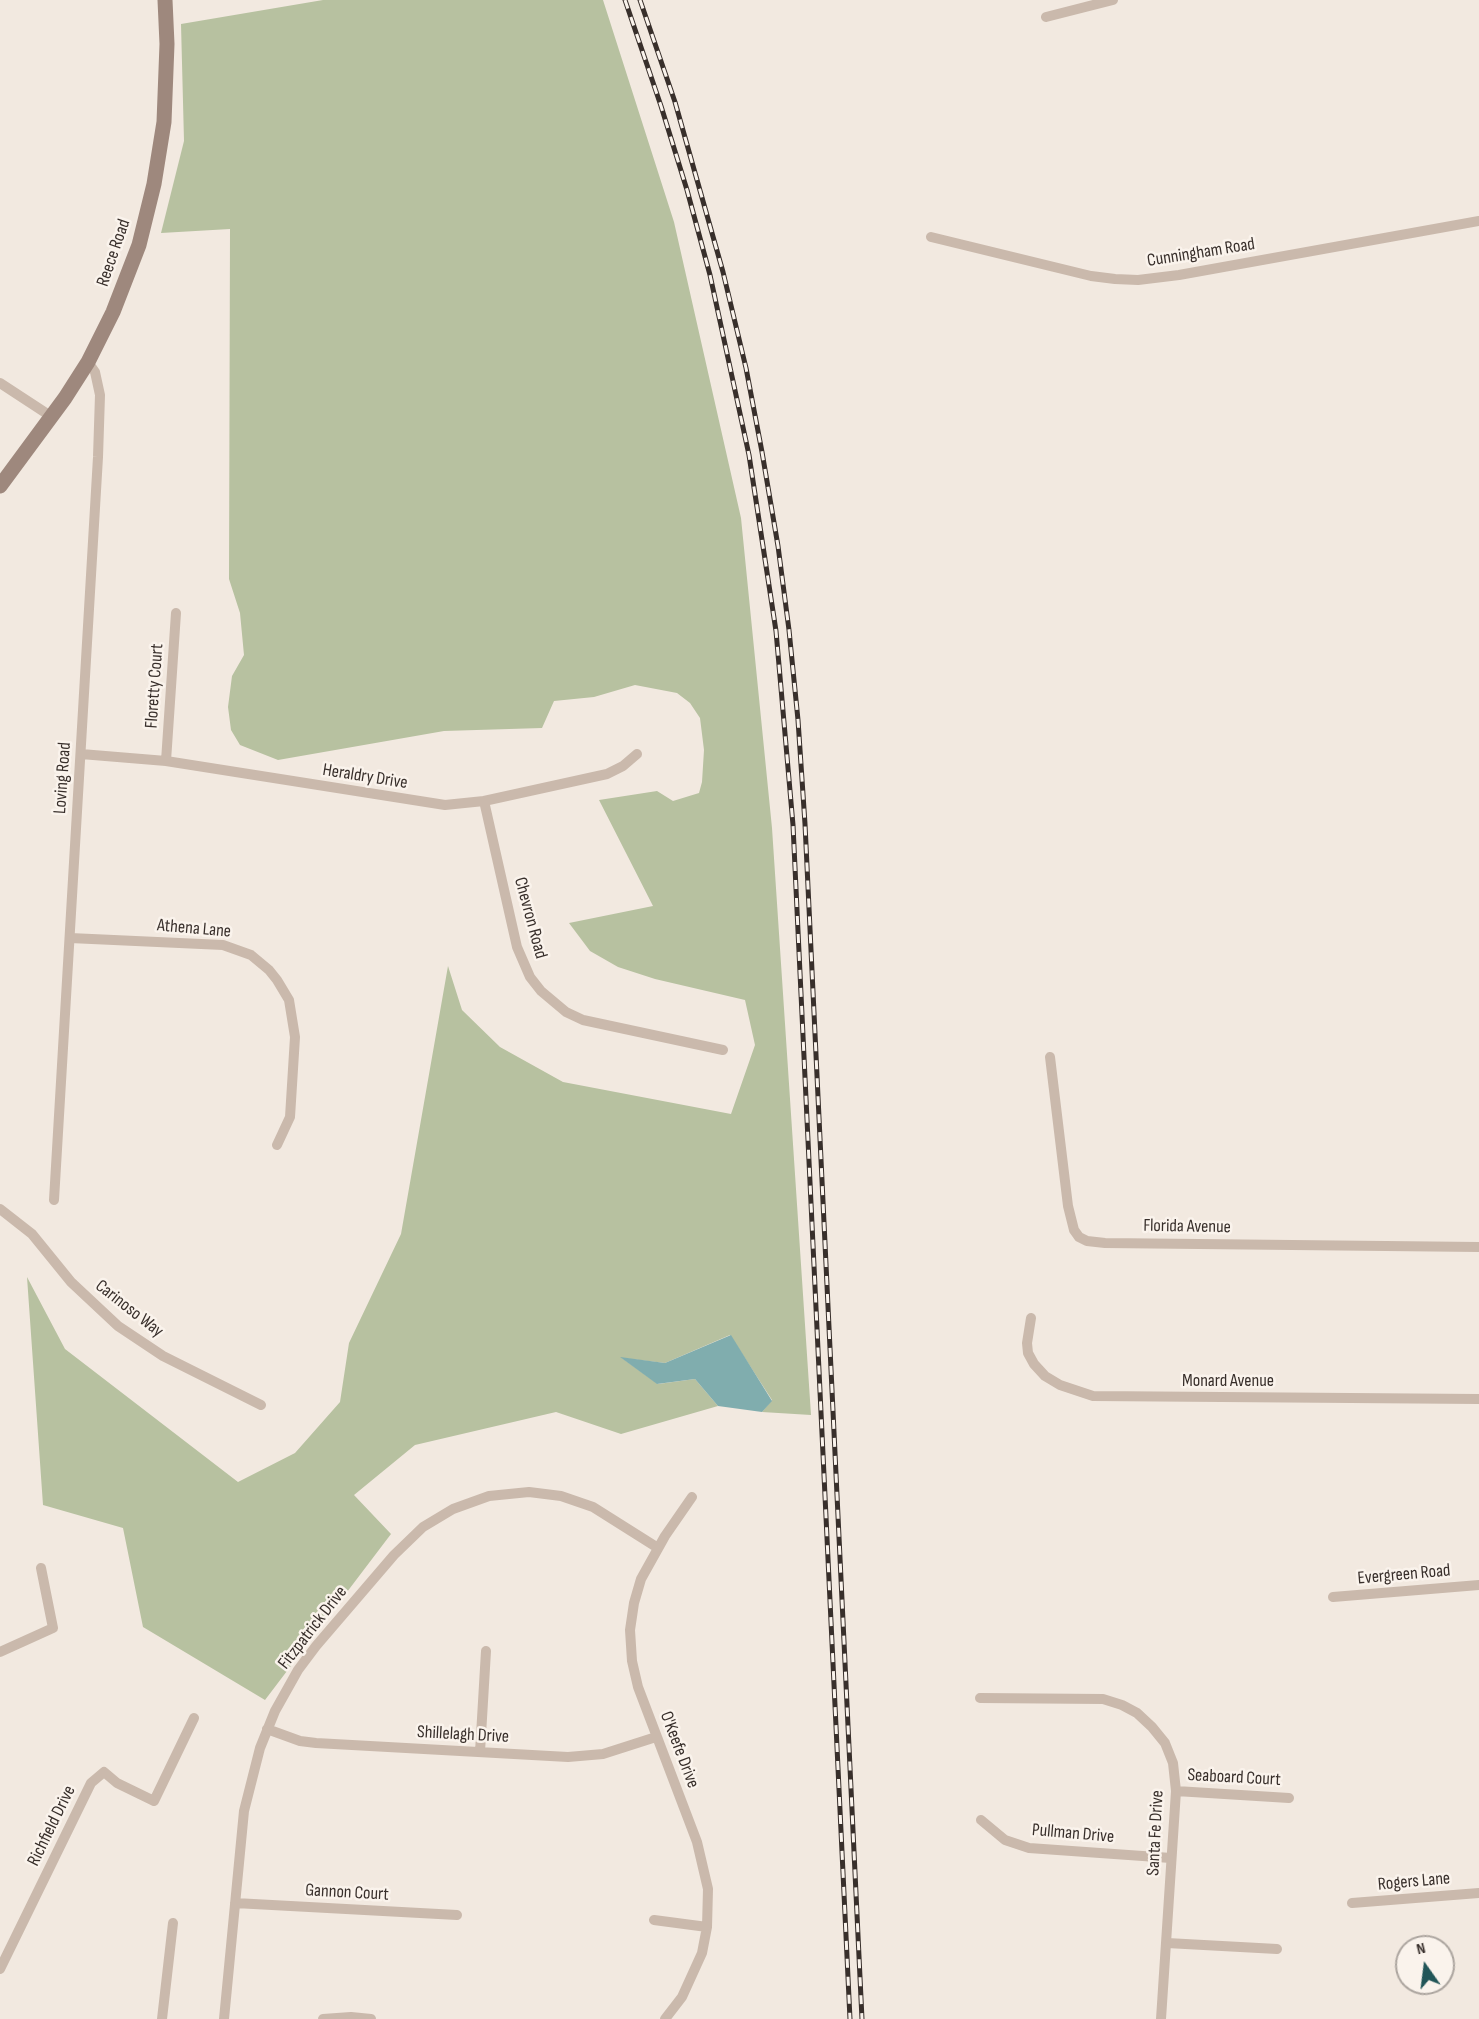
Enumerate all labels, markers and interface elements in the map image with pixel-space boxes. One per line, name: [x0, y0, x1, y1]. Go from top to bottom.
street label: Reece Road: [92, 216, 136, 290]
street label: Cunningham Road: [1146, 234, 1256, 272]
street label: Floretty Court: [141, 643, 169, 729]
street label: Loving Road: [50, 741, 76, 815]
street label: Heraldry Drive: [321, 760, 409, 794]
street label: Chevron Road: [509, 875, 551, 961]
street label: Athena Lane: [156, 915, 232, 943]
street label: Florida Avenue: [1143, 1215, 1231, 1239]
street label: Carinoso Way: [91, 1276, 167, 1342]
street label: Monard Avenue: [1182, 1370, 1274, 1392]
street label: Evergreen Road: [1357, 1560, 1451, 1590]
street label: Fitzpatrick Drive: [274, 1582, 352, 1674]
street label: O'Keefe Drive: [655, 1709, 703, 1791]
street label: Shillelagh Drive: [416, 1722, 510, 1748]
street label: Seaboard Court: [1187, 1765, 1281, 1791]
street label: Richfield Drive: [23, 1782, 81, 1870]
street label: Santa Fe Drive: [1143, 1790, 1169, 1876]
street label: Pullman Drive: [1031, 1820, 1115, 1848]
street label: Rogers Lane: [1377, 1868, 1451, 1896]
street label: Gannon Court: [305, 1880, 389, 1906]
north arrow: [1395, 1935, 1455, 1995]
text: N: [1415, 1939, 1427, 1959]

